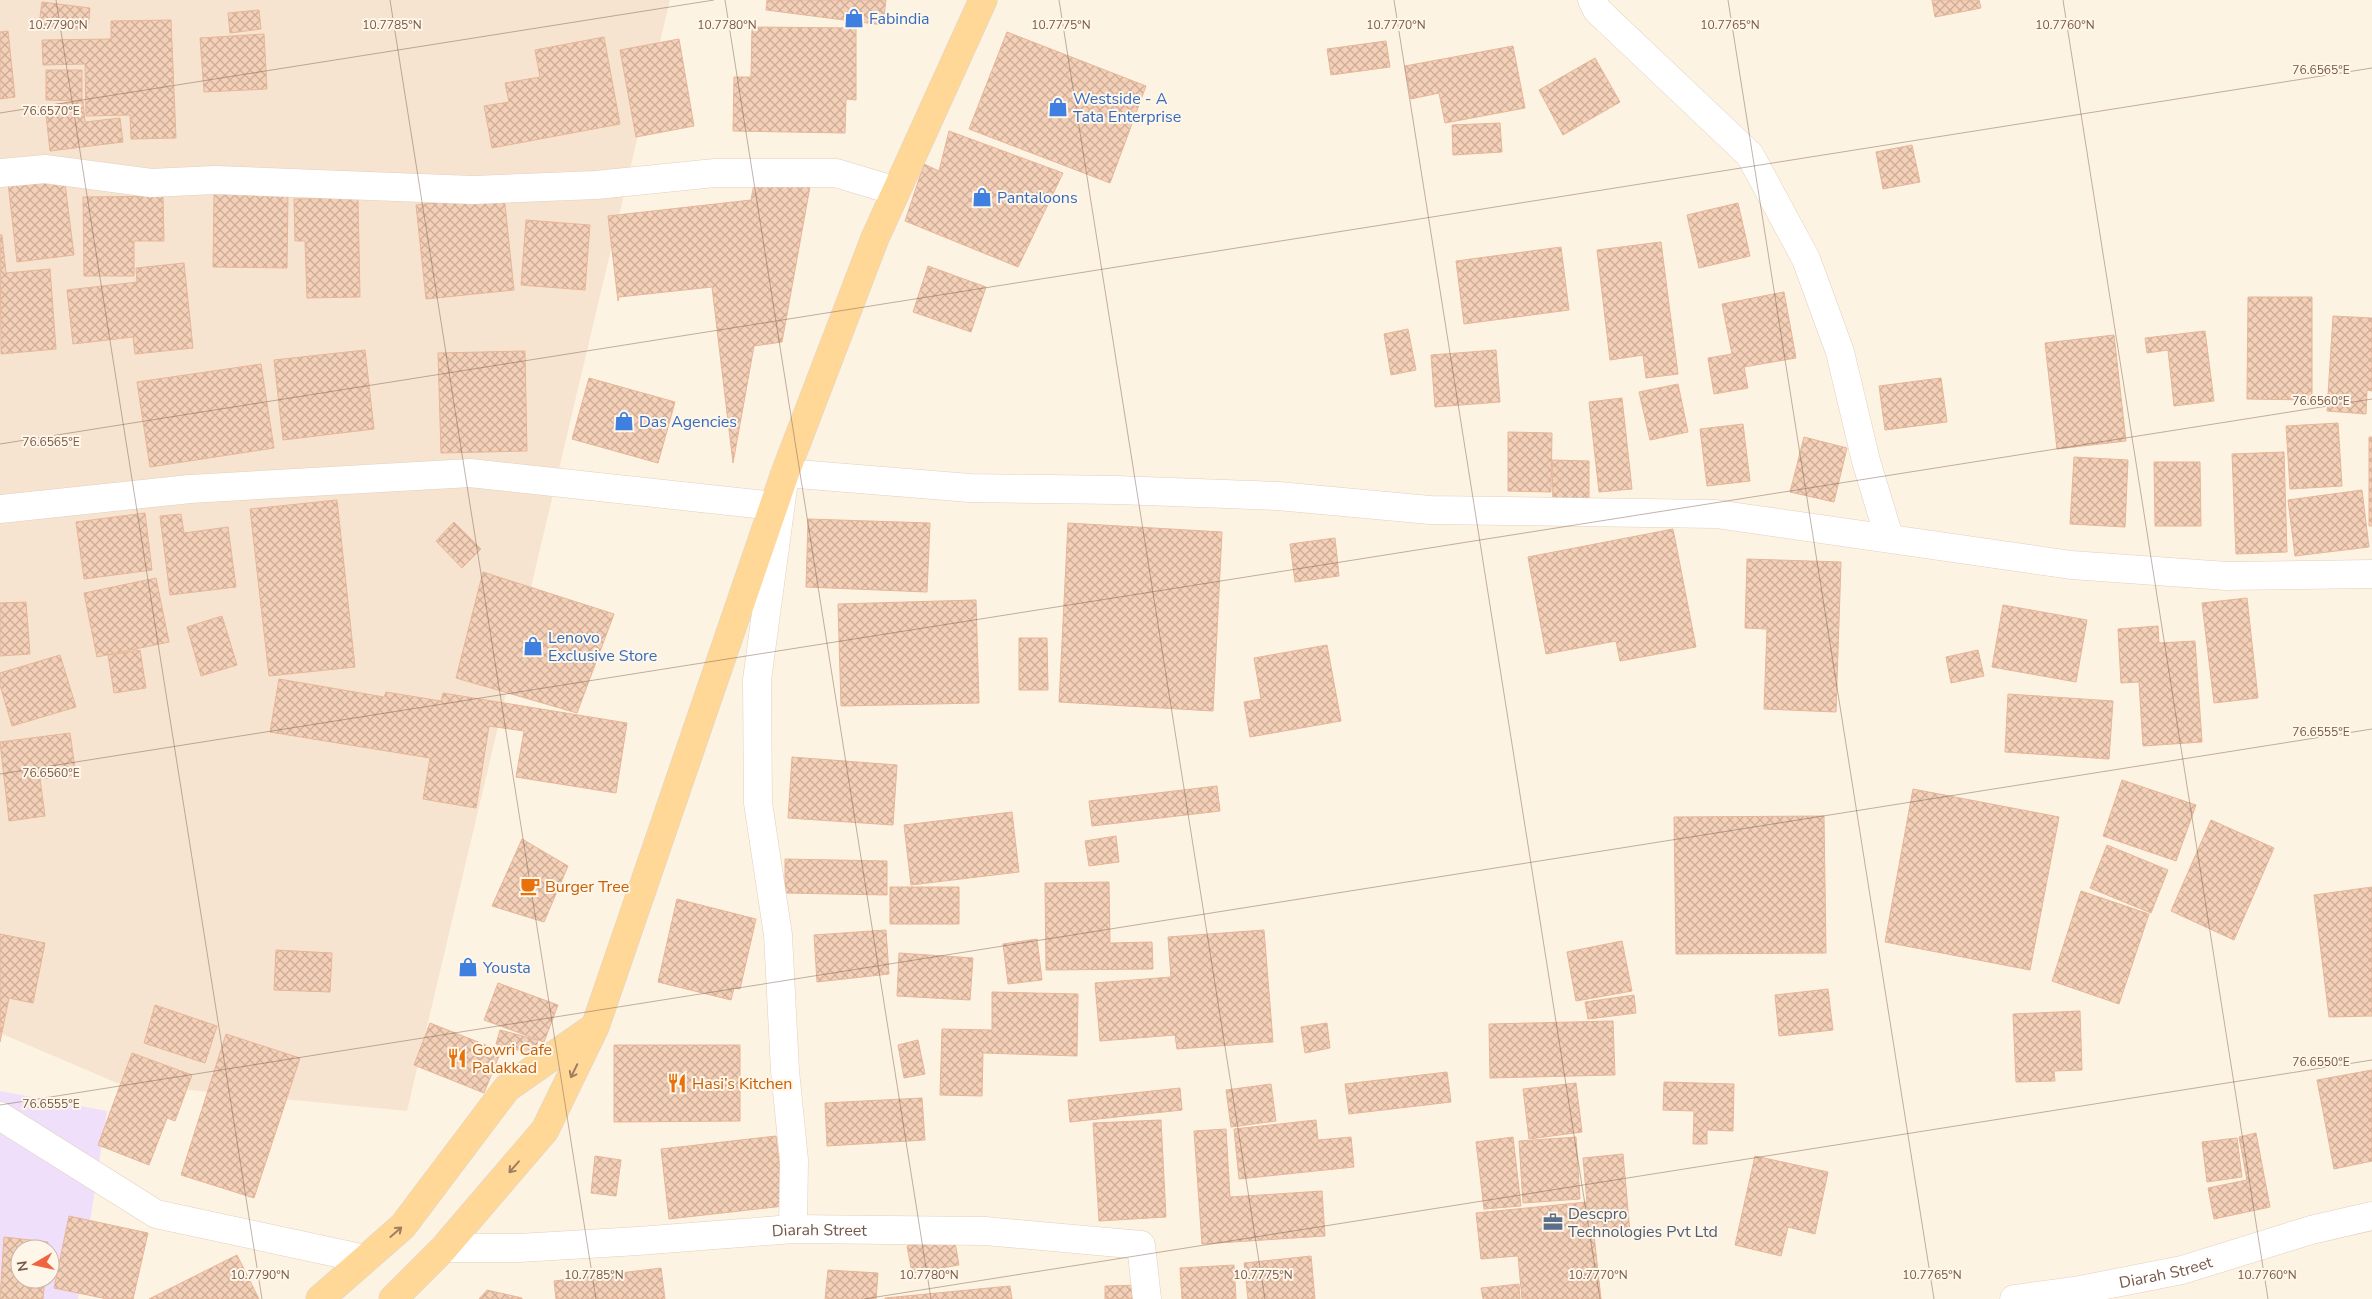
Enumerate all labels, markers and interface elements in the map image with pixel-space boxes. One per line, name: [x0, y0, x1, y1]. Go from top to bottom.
shop icon: Fabindia: [843, 7, 865, 29]
place label: Fabindia: [869, 8, 930, 30]
text: 10.7790°N: [28, 17, 88, 33]
text: 10.7785°N: [362, 17, 422, 33]
text: 10.7780°N: [697, 17, 757, 33]
text: 10.7775°N: [1031, 17, 1091, 33]
text: 10.7770°N: [1366, 17, 1426, 33]
text: 10.7765°N: [1700, 17, 1760, 33]
text: 10.7760°N: [2035, 17, 2095, 33]
text: 76.6565°E: [2292, 62, 2350, 78]
place label: Westside - A Tata Enterprise: [1073, 88, 1181, 128]
shop icon: Westside - A Tata Enterprise: [1047, 96, 1069, 118]
text: 76.6570°E: [22, 103, 80, 119]
shop icon: Pantaloons: [971, 186, 993, 208]
place label: Pantaloons: [997, 187, 1078, 209]
text: 76.6560°E: [2292, 393, 2350, 409]
shop icon: Das Agencies: [613, 410, 635, 432]
place label: Das Agencies: [639, 411, 737, 433]
text: 76.6565°E: [22, 434, 80, 450]
place label: Lenovo Exclusive Store: [548, 627, 657, 667]
shop icon: Lenovo Exclusive Store: [522, 635, 544, 657]
text: 76.6555°E: [2292, 724, 2350, 740]
text: 76.6560°E: [22, 765, 80, 781]
cafe icon: Burger Tree: [519, 875, 541, 897]
place label: Burger Tree: [545, 876, 629, 898]
shop icon: Yousta: [457, 956, 479, 978]
place label: Yousta: [482, 957, 531, 979]
place label: Gowri Cafe Palakkad: [472, 1039, 552, 1079]
restaurant icon: Gowri Cafe Palakkad: [446, 1047, 468, 1069]
text: 76.6550°E: [2292, 1054, 2350, 1070]
one-way arrow: [568, 1063, 578, 1078]
restaurant icon: Hasi’s Kitchen: [666, 1072, 688, 1094]
place label: Hasi’s Kitchen: [692, 1073, 792, 1095]
text: 76.6555°E: [22, 1096, 80, 1112]
one-way arrow: [508, 1160, 519, 1173]
place label: Descpro Technologies Pvt Ltd: [1568, 1203, 1718, 1243]
office icon: Descpro Technologies Pvt Ltd: [1542, 1211, 1564, 1233]
street label: Diarah Street: [771, 1219, 867, 1243]
one-way arrow: [389, 1226, 402, 1238]
north arrow: [10, 1239, 60, 1289]
street label: Diarah Street: [2117, 1251, 2216, 1294]
text: N: [12, 1259, 33, 1273]
text: 10.7790°N: [230, 1267, 290, 1283]
text: 10.7785°N: [564, 1267, 624, 1283]
text: 10.7780°N: [899, 1267, 959, 1283]
text: 10.7775°N: [1233, 1267, 1293, 1283]
text: 10.7770°N: [1568, 1267, 1628, 1283]
text: 10.7765°N: [1902, 1267, 1962, 1283]
text: 10.7760°N: [2237, 1267, 2297, 1283]

